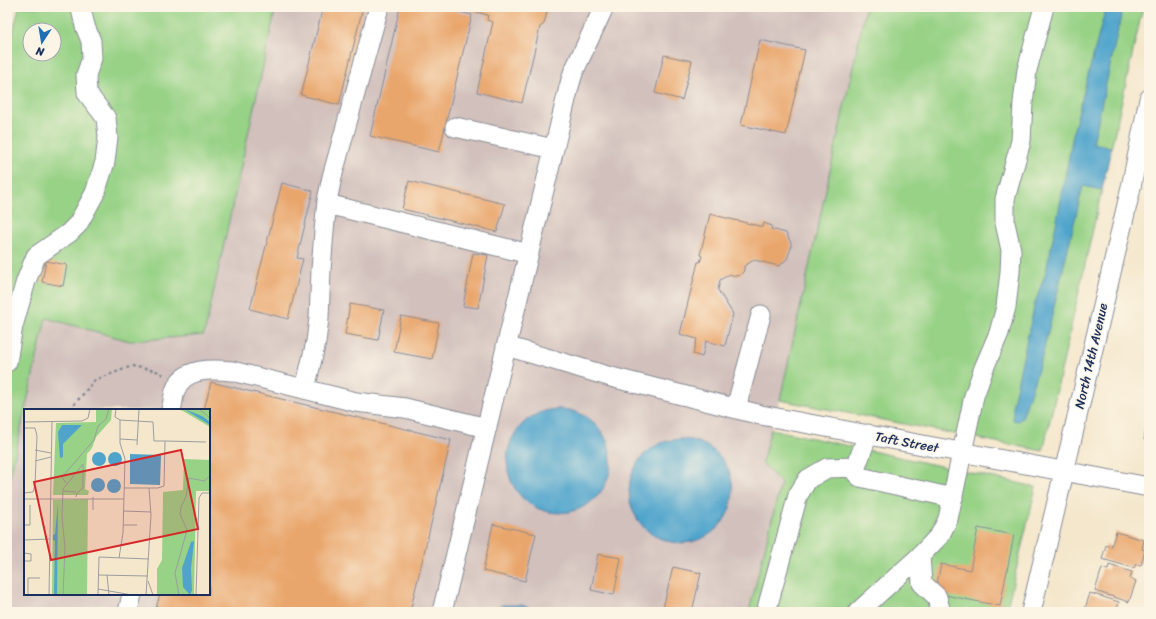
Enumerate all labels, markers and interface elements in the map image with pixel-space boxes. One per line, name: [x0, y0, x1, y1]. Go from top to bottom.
north arrow: [22, 22, 62, 62]
text: N: [34, 41, 47, 62]
street label: North 14th Avenue: [1068, 301, 1114, 411]
inset map: [24, 409, 210, 595]
street label: Taft Street: [873, 425, 941, 460]

